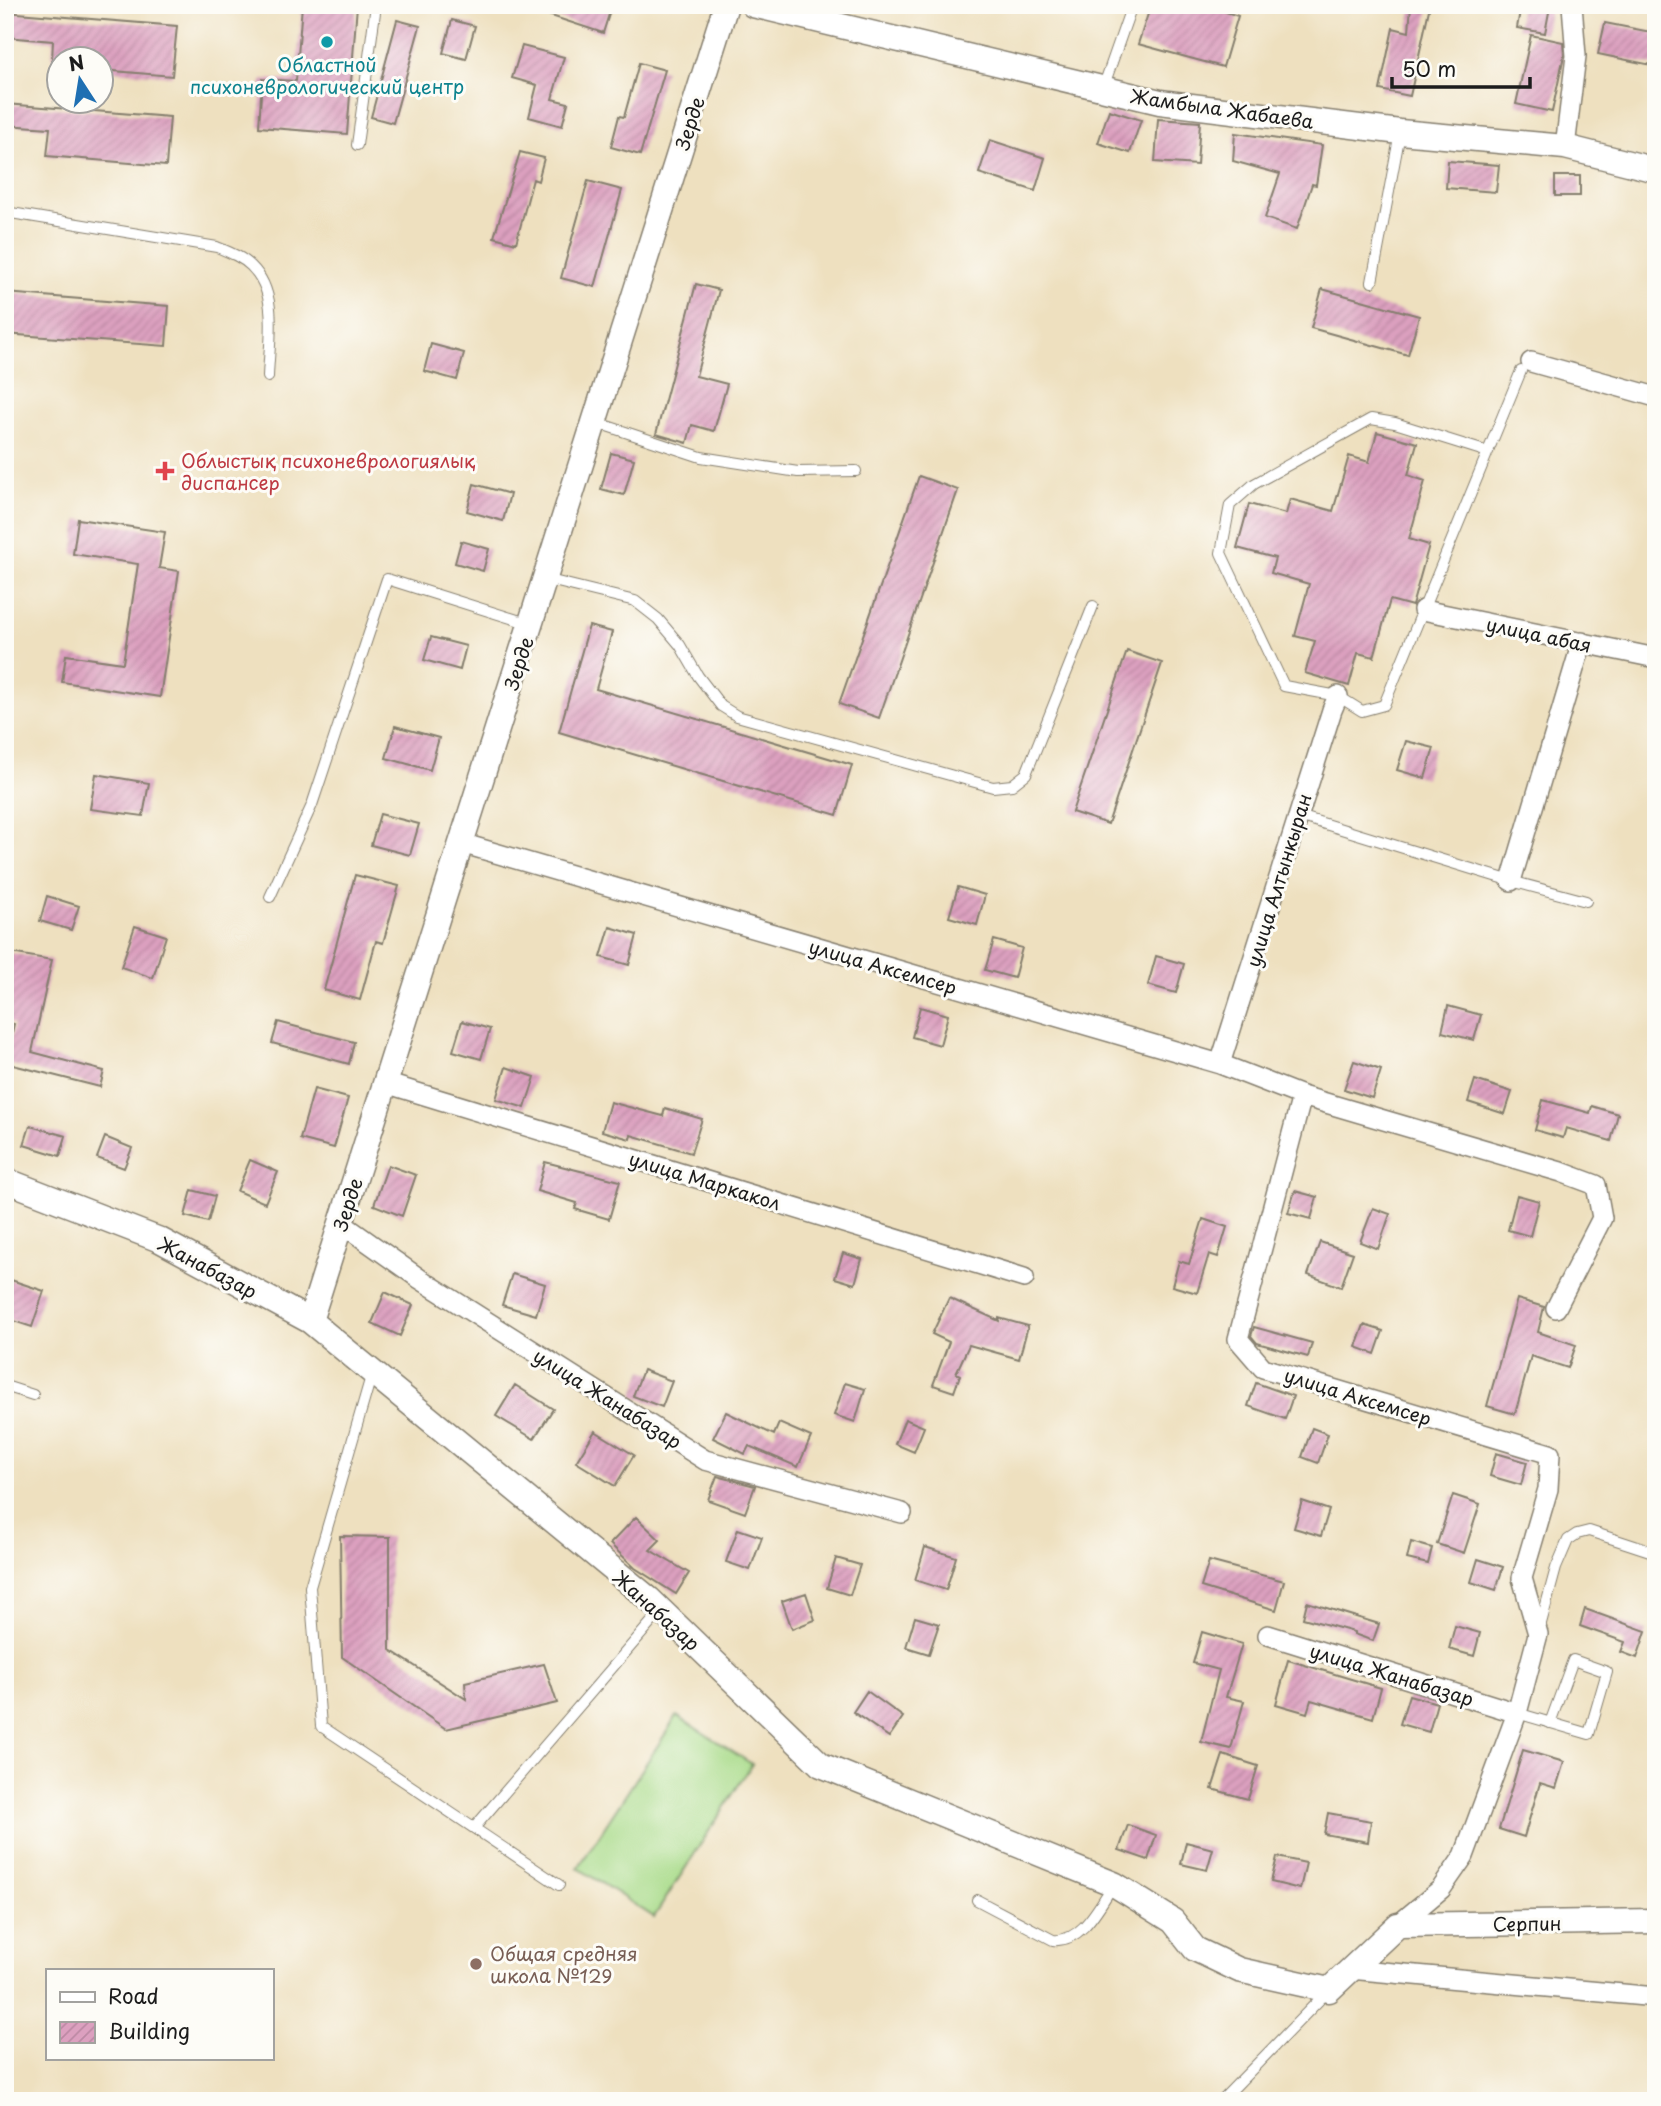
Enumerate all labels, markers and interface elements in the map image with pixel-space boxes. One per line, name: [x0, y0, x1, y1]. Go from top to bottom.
marker: Областной психоневрологический центр: [319, 34, 335, 50]
north arrow: [46, 46, 116, 116]
scale bar: [1392, 46, 1530, 90]
text: N: [66, 47, 87, 78]
place label: Областной психоневрологический центр: [190, 50, 464, 100]
text: 50 m: [1402, 52, 1456, 84]
street label: Жамбыла Жабаева: [1128, 81, 1316, 135]
street label: Зерде: [667, 93, 711, 154]
place label: Облыстық психоневрологиялық диспансер: [181, 446, 476, 496]
marker: Облыстық психоневрологиялық диспансер: [155, 461, 175, 481]
street label: улица абая: [1484, 609, 1594, 659]
street label: Зерде: [496, 633, 540, 694]
street label: улица Алтынкыран: [1238, 790, 1318, 970]
street label: улица Аксемсер: [806, 932, 960, 1000]
street label: улица Маркакол: [626, 1144, 784, 1216]
street label: Зерде: [325, 1174, 369, 1235]
street label: Жанабазар: [153, 1229, 262, 1305]
street label: улица Жанабазар: [528, 1341, 688, 1455]
street label: улица Аксемсер: [1281, 1360, 1435, 1432]
street label: Жанабазар: [607, 1563, 707, 1657]
street label: улица Жанабазар: [1307, 1636, 1477, 1712]
street label: Серпин: [1492, 1908, 1562, 1938]
place label: Общая средняя школа №129: [490, 1939, 638, 1989]
marker: Общая средняя школа №129: [468, 1956, 484, 1972]
legend: [46, 1969, 273, 2060]
text: Road: [108, 1979, 159, 2011]
text: Building: [108, 2014, 190, 2046]

